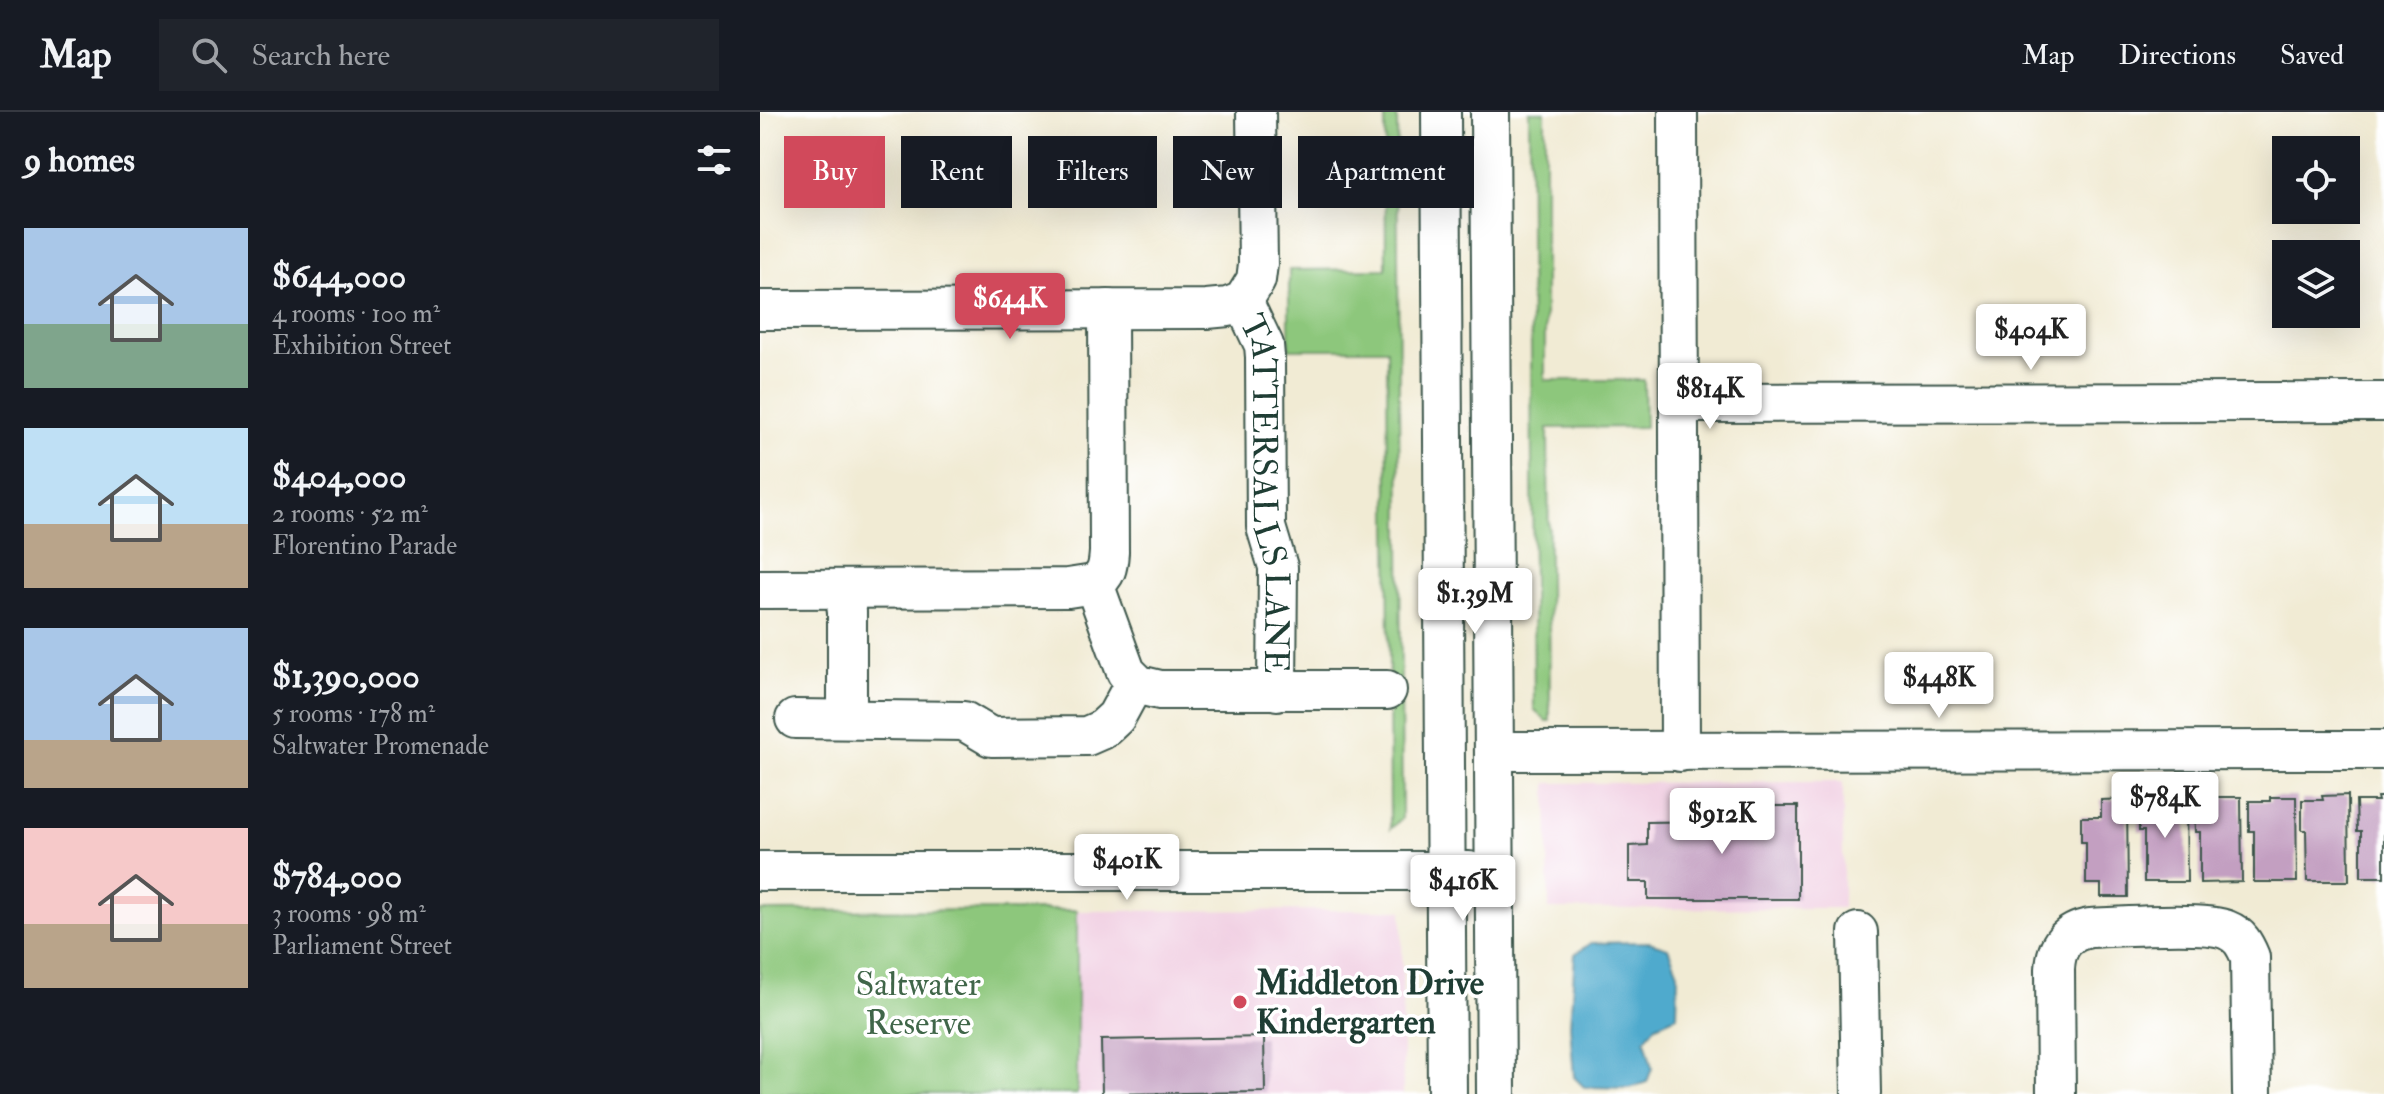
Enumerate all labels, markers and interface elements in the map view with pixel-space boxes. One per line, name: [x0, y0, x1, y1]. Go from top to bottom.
search box: [159, 19, 719, 91]
text: Map: [40, 31, 111, 79]
icon: search: [187, 33, 231, 77]
text: Search here: [251, 37, 390, 74]
text: Map: [2022, 38, 2075, 73]
text: Directions: [2119, 38, 2236, 73]
text: Saved: [2280, 38, 2344, 73]
chip: Buy: [784, 136, 885, 208]
chip: Rent: [901, 136, 1012, 208]
chip: Filters: [1028, 136, 1157, 208]
chip: New: [1173, 136, 1282, 208]
chip: Apartment: [1298, 136, 1474, 208]
map controls: [2272, 136, 2360, 328]
button: locate: [2272, 136, 2360, 224]
icon: filters: [692, 138, 736, 182]
text: 9 homes: [24, 139, 135, 182]
button: layers: [2272, 240, 2360, 328]
text: $644,000: [272, 255, 406, 298]
icon: home: [88, 260, 184, 356]
pin: $644K: [954, 273, 1066, 341]
text: $644K: [973, 283, 1047, 315]
text: 4 rooms · 100 m²: [272, 298, 440, 330]
pin: $404K: [1975, 304, 2087, 372]
street label: TATTERSALLS LANE: [1229, 308, 1298, 674]
text: $404K: [1994, 314, 2068, 346]
text: Exhibition Street: [272, 330, 451, 362]
pin: $814K: [1654, 363, 1766, 431]
text: $814K: [1676, 373, 1744, 405]
text: $404,000: [272, 455, 406, 498]
icon: home: [88, 460, 184, 556]
text: 2 rooms · 52 m²: [272, 498, 428, 530]
text: Florentino Parade: [272, 530, 457, 562]
pin: $1.39M: [1410, 568, 1540, 636]
text: $1.39M: [1436, 578, 1514, 610]
pin: $448K: [1883, 652, 1995, 720]
text: $1,390,000: [272, 655, 420, 698]
icon: home: [88, 660, 184, 756]
text: $448K: [1902, 662, 1976, 694]
text: 5 rooms · 178 m²: [272, 698, 435, 730]
text: Saltwater Promenade: [272, 730, 489, 762]
pin: $784K: [2109, 772, 2221, 840]
text: $784K: [2129, 782, 2201, 814]
pin: $912K: [1666, 788, 1778, 856]
text: $912K: [1688, 798, 1756, 830]
pin: $401K: [1071, 834, 1183, 902]
text: $401K: [1092, 844, 1162, 876]
text: $784,000: [272, 855, 402, 898]
pin: $416K: [1407, 855, 1519, 923]
icon: home: [88, 860, 184, 956]
text: $416K: [1428, 865, 1498, 897]
text: 3 rooms · 98 m²: [272, 898, 426, 930]
text: Parliament Street: [272, 930, 452, 962]
place label: Middleton Drive Kindergarten: [1255, 962, 1485, 1044]
park label: Saltwater Reserve: [855, 963, 981, 1045]
marker: Middleton Drive Kindergarten: [1231, 993, 1249, 1011]

